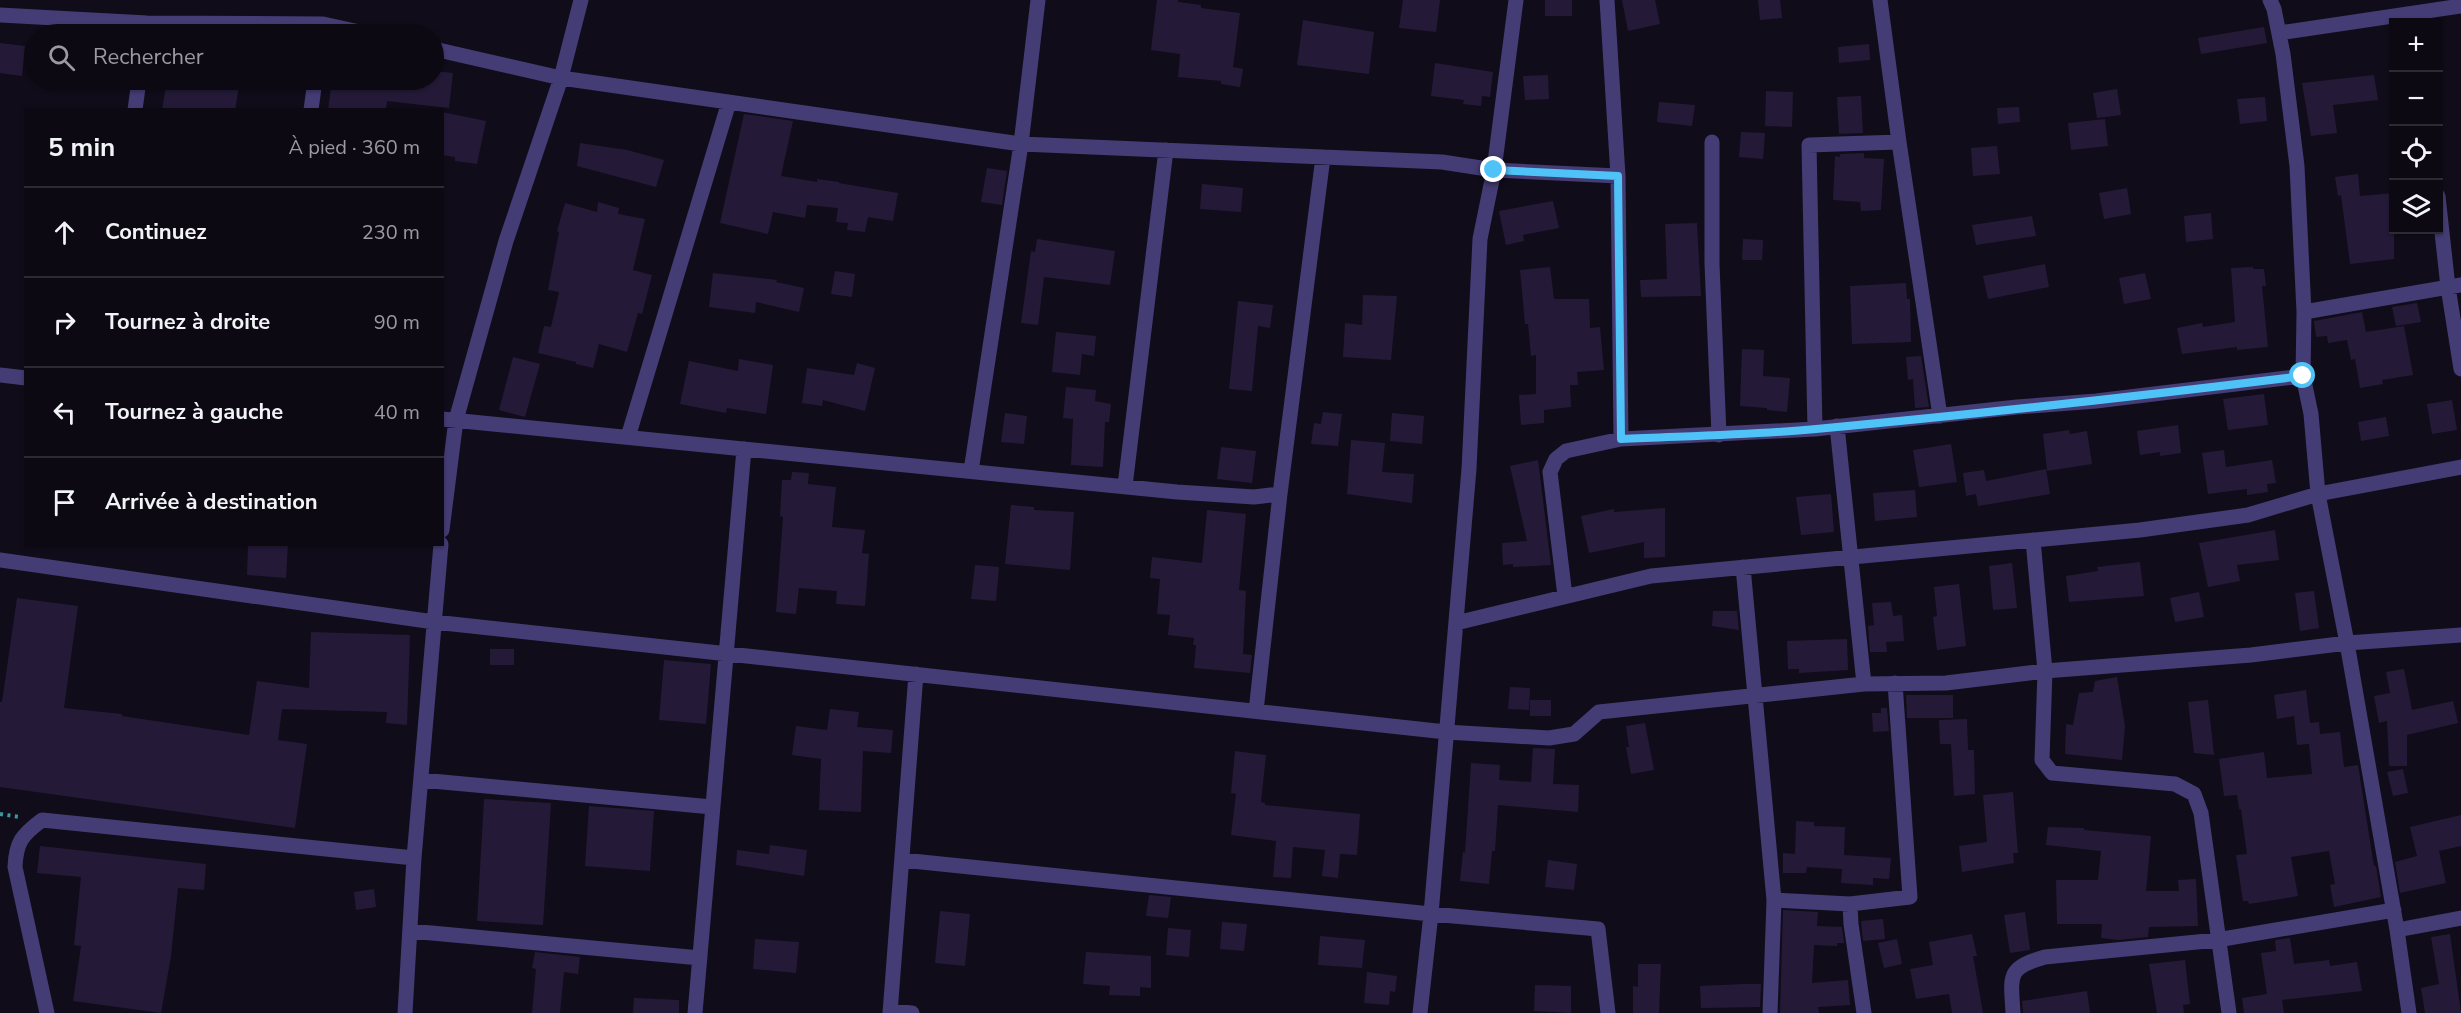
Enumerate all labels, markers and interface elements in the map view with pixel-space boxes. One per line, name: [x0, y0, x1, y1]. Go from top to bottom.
map controls: [2389, 18, 2443, 234]
button: +: [2389, 18, 2443, 72]
search box: [24, 24, 444, 90]
icon: search: [45, 41, 78, 74]
text: Rechercher: [93, 42, 204, 72]
button: −: [2389, 72, 2443, 126]
button: locate: [2389, 126, 2443, 180]
text: 5 min: [48, 130, 115, 165]
text: À pied · 360 m: [289, 134, 420, 161]
route end: [1480, 156, 1506, 182]
button: layers: [2389, 180, 2443, 234]
icon: ahead: [48, 216, 81, 249]
text: Continuez: [105, 217, 207, 247]
text: 230 m: [362, 219, 420, 246]
icon: right: [48, 306, 81, 339]
text: Tournez à droite: [105, 307, 270, 337]
text: 90 m: [374, 309, 420, 336]
route start: [2289, 362, 2315, 388]
icon: left: [48, 396, 81, 429]
text: Tournez à gauche: [105, 397, 283, 427]
text: 40 m: [374, 399, 420, 426]
icon: arrive: [48, 486, 81, 519]
text: Arrivée à destination: [105, 487, 318, 517]

